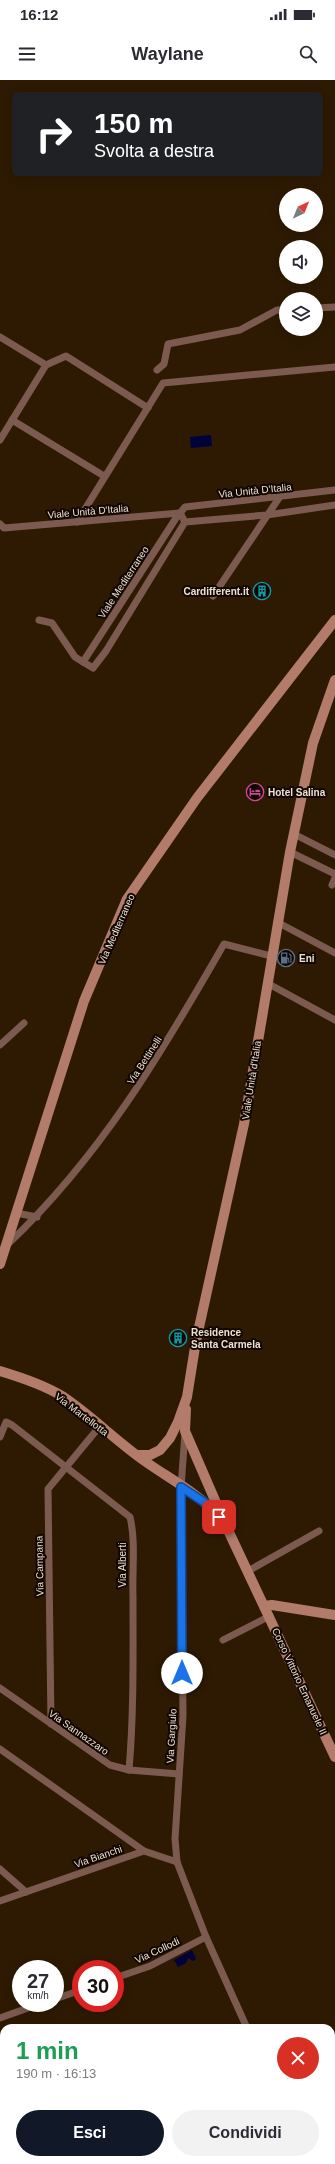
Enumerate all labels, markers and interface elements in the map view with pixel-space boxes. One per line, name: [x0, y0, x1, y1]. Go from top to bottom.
text: 16:12: [20, 6, 58, 23]
icon: menu: [16, 43, 38, 65]
icon: search: [297, 43, 319, 65]
text: Waylane: [131, 44, 204, 64]
icon: right: [28, 108, 80, 160]
text: 150 m: [94, 108, 173, 139]
text: Svolta a destra: [94, 141, 214, 161]
north arrow: [279, 188, 323, 232]
map controls: [279, 188, 323, 336]
button: sound: [279, 240, 323, 284]
button: layers: [279, 292, 323, 336]
street label: Via Unità D'Italia: [218, 481, 293, 500]
street label: Viale Unità D'Italia: [47, 502, 129, 521]
street label: Viale Mediterraneo: [96, 544, 151, 620]
building icon: Cardifferent.it: [252, 581, 272, 601]
place label: Cardifferent.it: [183, 586, 250, 597]
hotel icon: Hotel Salina: [245, 782, 265, 802]
place label: Hotel Salina: [268, 787, 326, 798]
street label: Via Mediterraneo: [96, 892, 137, 966]
fuel station icon: Eni: [276, 948, 296, 968]
place label: Eni: [299, 953, 315, 964]
street label: Via Bettinelli: [125, 1034, 164, 1086]
street label: Viale Unità d'Italia: [240, 1040, 263, 1120]
place label: Residence Santa Carmela: [191, 1327, 261, 1350]
building icon: Residence Santa Carmela: [168, 1328, 188, 1348]
street label: Via Martellotta: [53, 1391, 111, 1438]
pin: [202, 1500, 236, 1534]
icon: arrive: [208, 1506, 230, 1528]
street label: Via Campana: [33, 1535, 46, 1596]
street label: Via Alberti: [117, 1543, 128, 1587]
street label: Corso Vittorio Emanuele II: [270, 1626, 329, 1736]
position arrow: [161, 1652, 203, 1694]
street label: Via Sannazzaro: [47, 1708, 111, 1757]
street label: Via Gargiulo: [165, 1708, 178, 1764]
street label: Via Bianchi: [73, 1843, 124, 1870]
street label: Via Collodi: [133, 1935, 181, 1966]
speed limit sign: 30: [72, 1960, 124, 2012]
text: 27: [27, 1970, 49, 1992]
text: km/h: [27, 1990, 49, 2001]
text: 1 min: [16, 2037, 79, 2064]
button: close: [277, 2037, 319, 2079]
text: 190 m · 16:13: [16, 2066, 96, 2081]
button: Esci: [16, 2110, 164, 2156]
button: Condividi: [172, 2110, 319, 2156]

